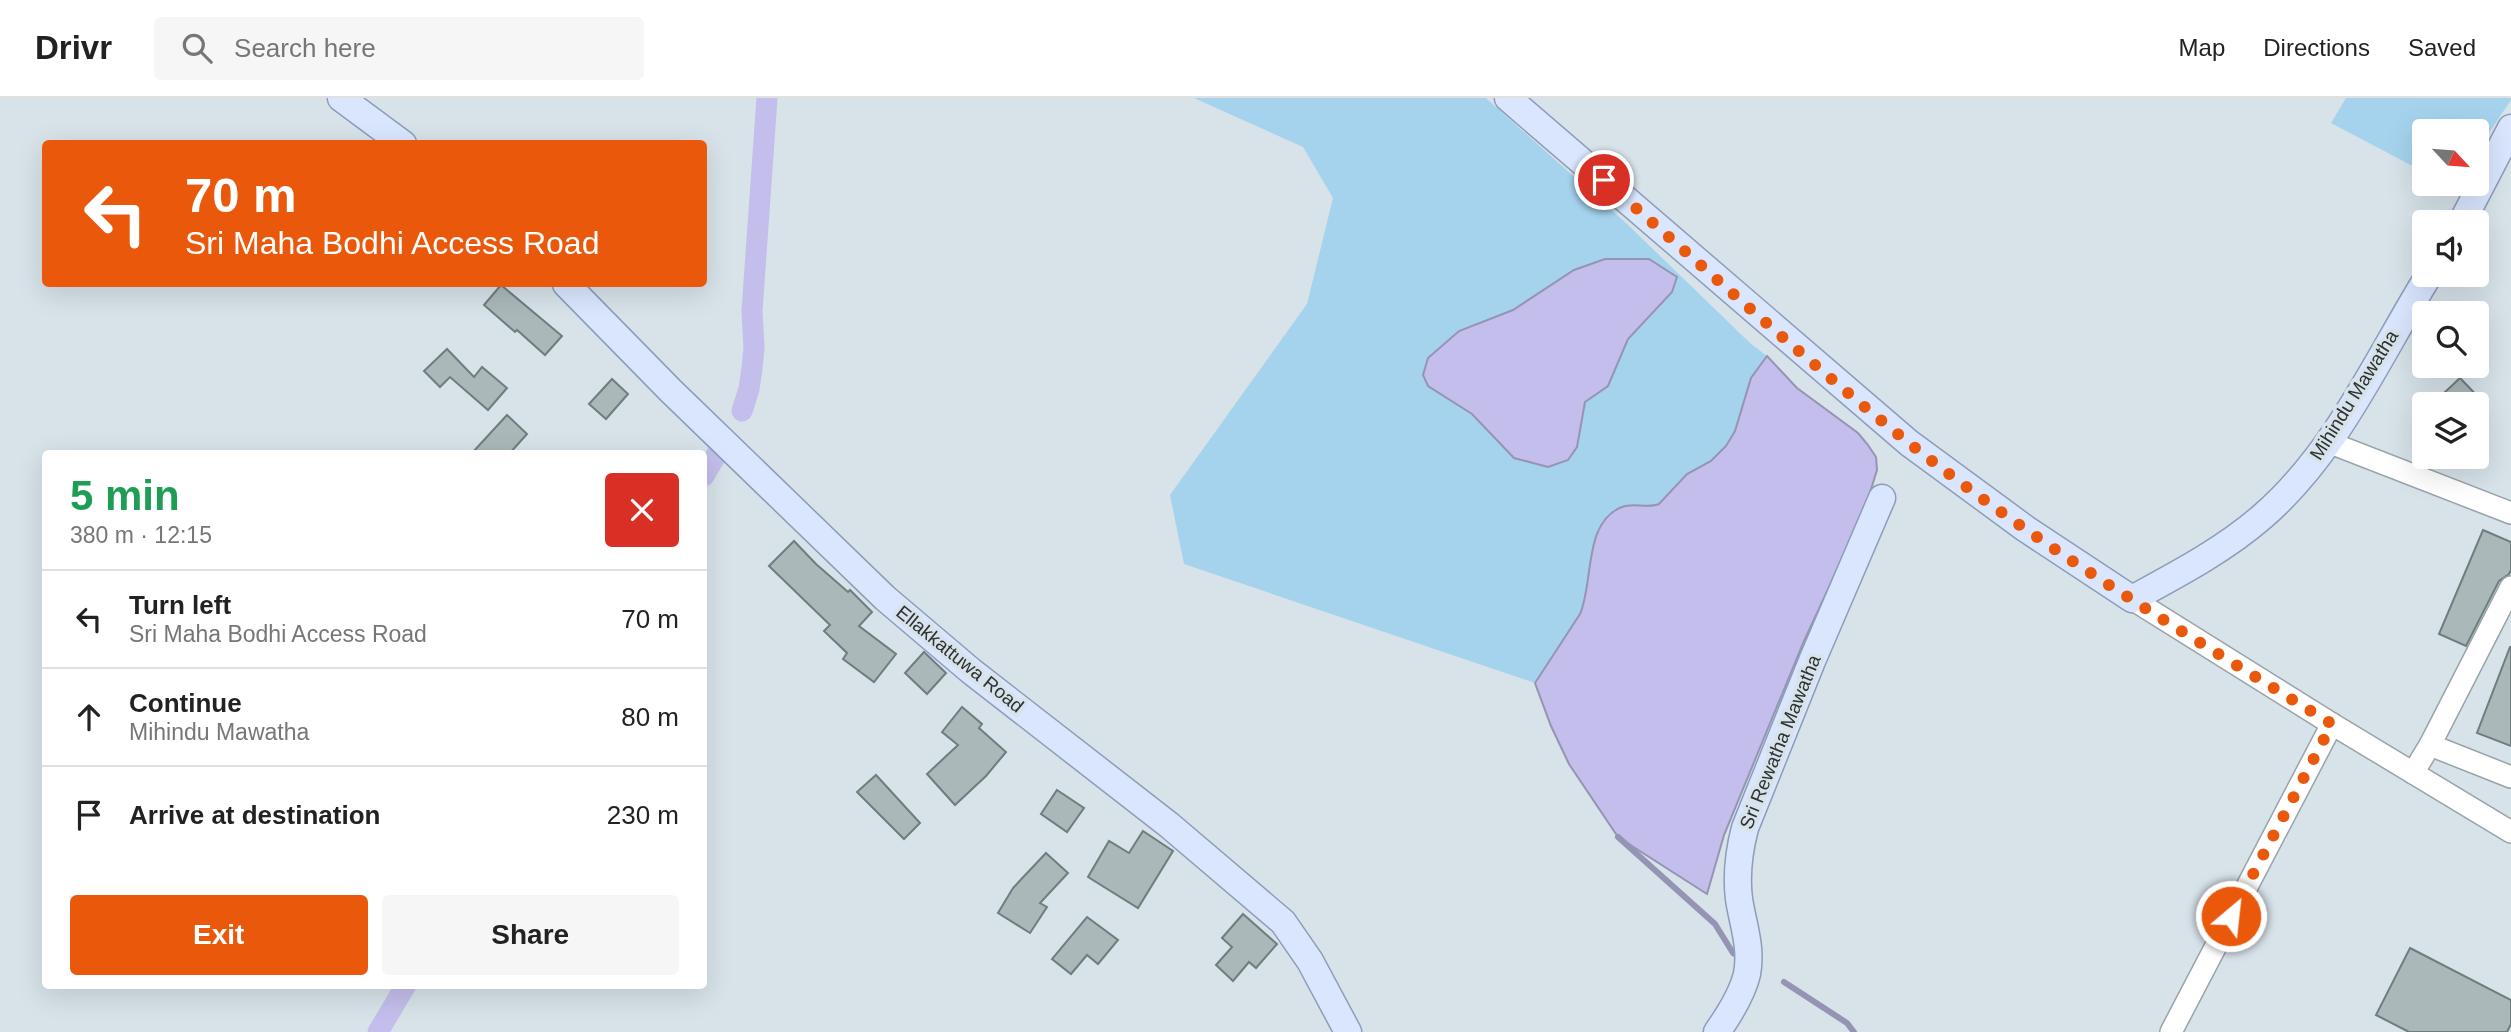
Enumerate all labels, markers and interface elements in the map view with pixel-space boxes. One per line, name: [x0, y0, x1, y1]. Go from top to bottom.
search box: [154, 17, 644, 80]
text: Drivr: [35, 29, 112, 66]
icon: search: [178, 29, 216, 67]
text: Search here: [234, 33, 376, 63]
text: Map: [2179, 34, 2225, 61]
text: Directions: [2263, 34, 2370, 61]
text: Saved: [2408, 34, 2476, 61]
north arrow: [2412, 119, 2488, 196]
map controls: [2412, 119, 2489, 469]
pin: [1574, 150, 1634, 210]
icon: arrive: [1585, 161, 1623, 199]
icon: left: [70, 168, 161, 259]
text: 70 m: [185, 168, 297, 222]
button: sound: [2412, 210, 2489, 287]
text: Sri Maha Bodhi Access Road: [185, 225, 599, 261]
button: search: [2412, 301, 2489, 378]
street label: Mihindu Mawatha: [2306, 326, 2403, 464]
button: layers: [2412, 392, 2489, 469]
text: 5 min: [70, 472, 180, 519]
button: close: [605, 473, 679, 547]
text: 380 m · 12:15: [70, 522, 212, 548]
text: Turn left: [129, 590, 231, 620]
icon: left: [70, 600, 108, 638]
street label: Ellakkattuwa Road: [892, 601, 1028, 717]
text: 70 m: [621, 604, 679, 634]
text: Sri Maha Bodhi Access Road: [129, 621, 427, 647]
street label: Sri Rewatha Mawatha: [1735, 652, 1825, 832]
text: Continue: [129, 688, 242, 718]
icon: ahead: [70, 698, 108, 736]
text: 80 m: [621, 702, 679, 732]
text: Mihindu Mawatha: [129, 719, 309, 745]
icon: arrive: [70, 796, 108, 834]
text: Arrive at destination: [129, 800, 380, 830]
text: 230 m: [607, 800, 679, 830]
position arrow: [2194, 879, 2268, 953]
button: Exit: [70, 895, 368, 975]
button: Share: [382, 895, 679, 975]

